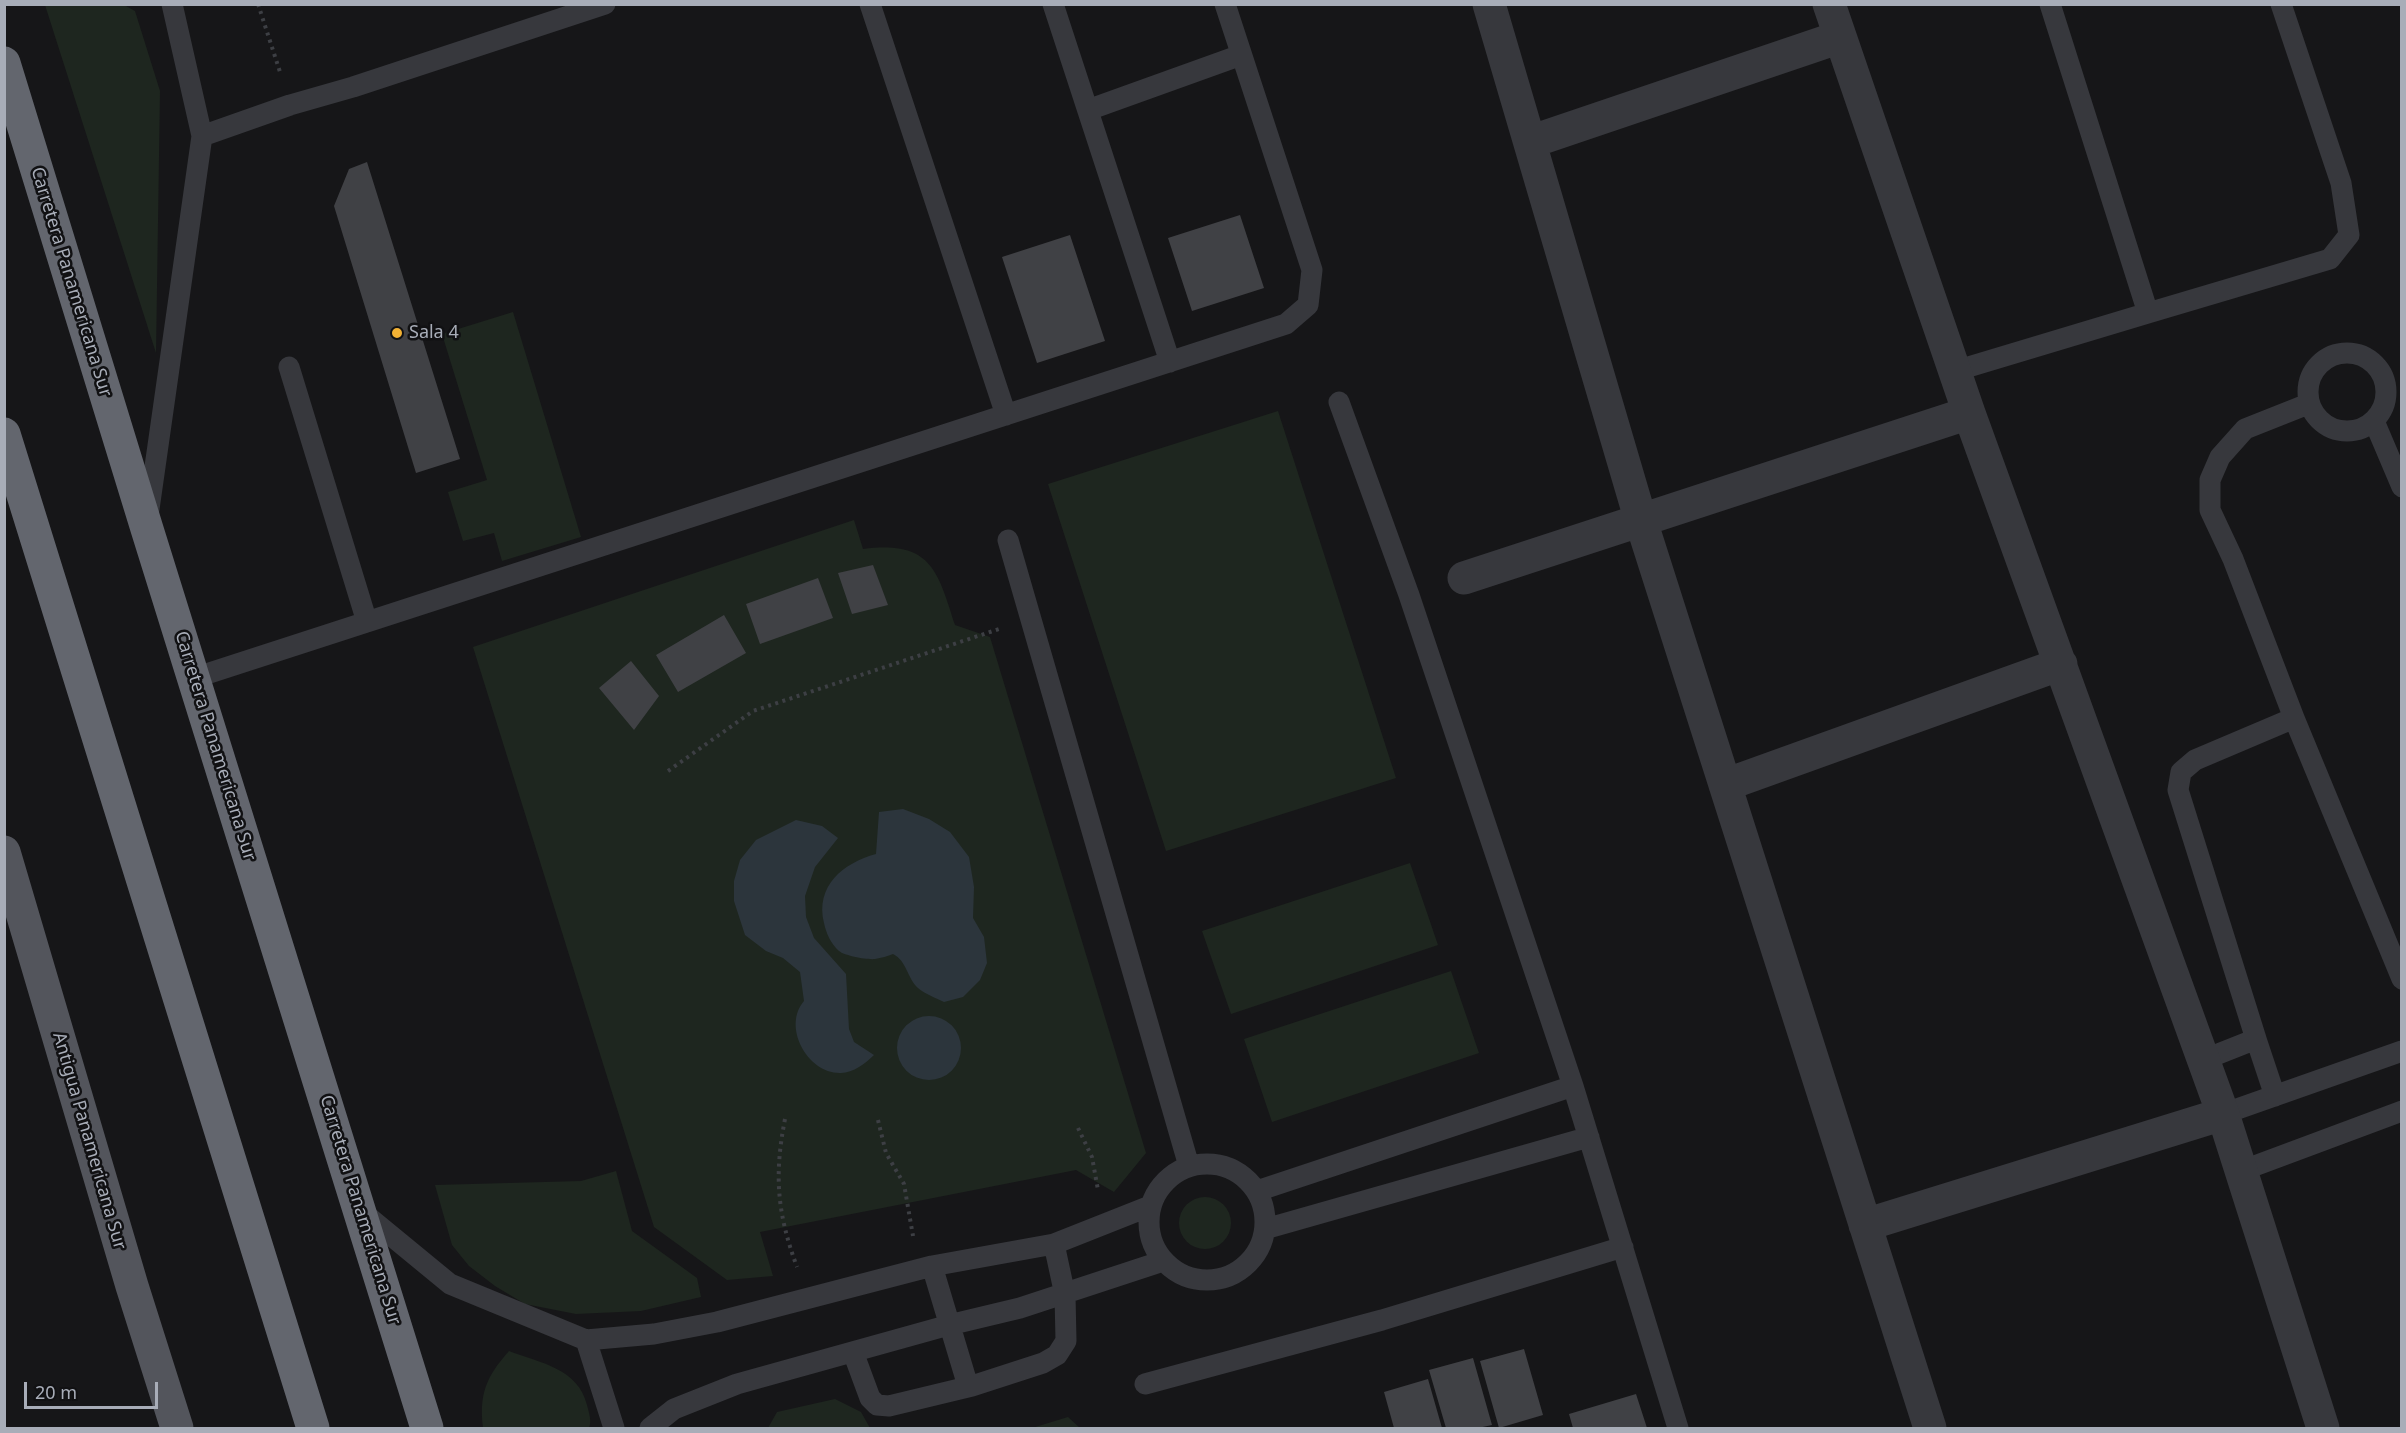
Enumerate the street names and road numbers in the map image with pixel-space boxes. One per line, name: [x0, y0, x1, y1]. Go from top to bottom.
street label: Carretera Panamericana Sur: [26, 165, 116, 399]
street label: Carretera Panamericana Sur: [170, 629, 260, 863]
street label: Antigua Panamericana Sur: [48, 1030, 130, 1252]
street label: Carretera Panamericana Sur: [315, 1093, 405, 1327]

